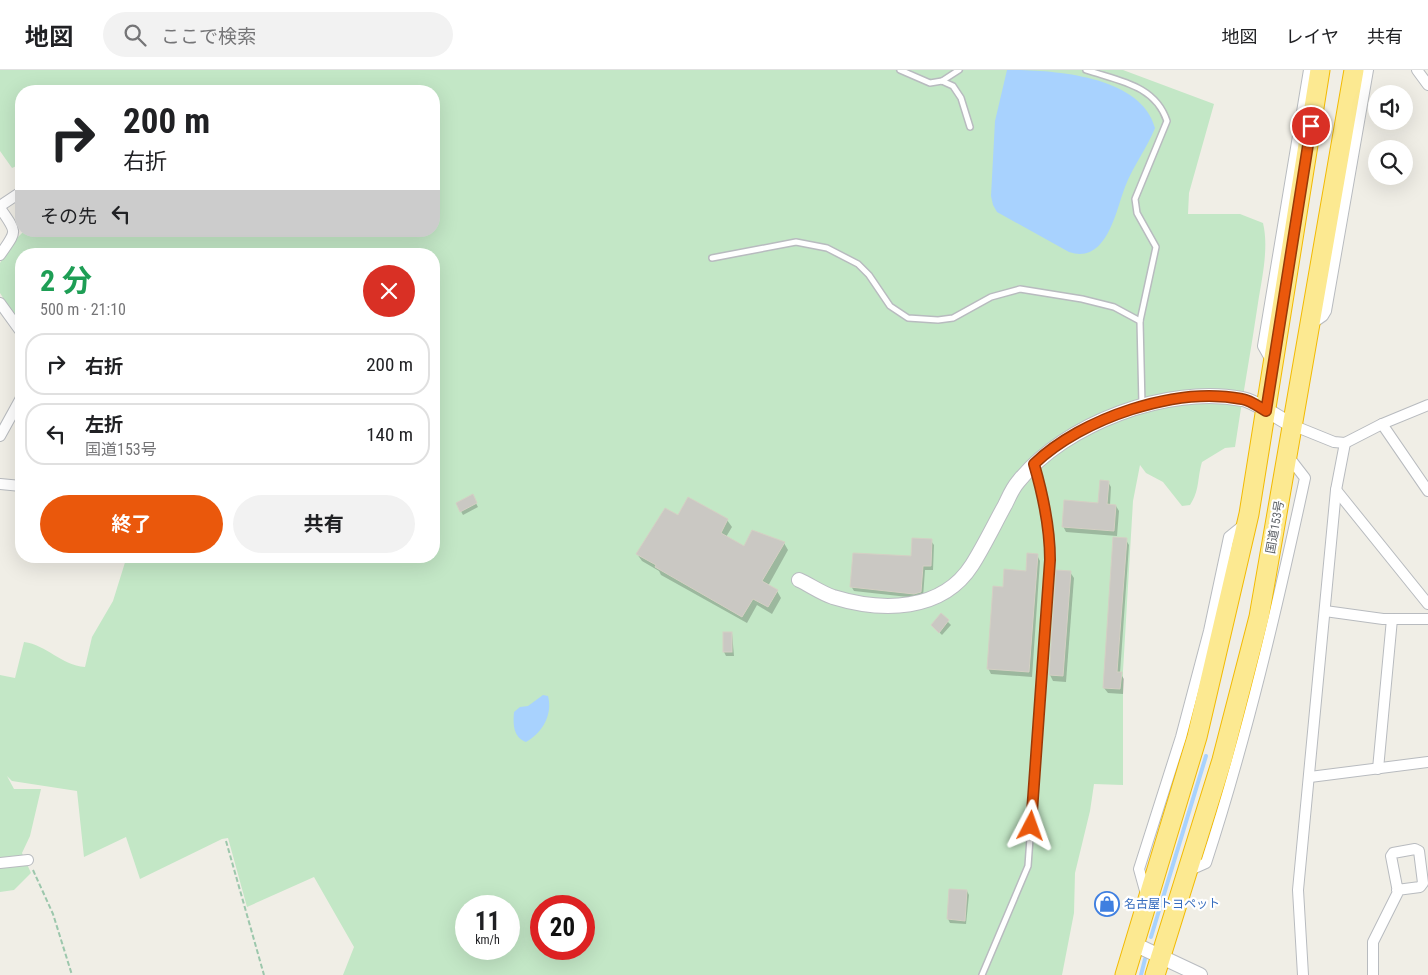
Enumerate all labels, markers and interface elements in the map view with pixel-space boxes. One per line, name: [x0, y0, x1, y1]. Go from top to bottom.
search box: [103, 12, 453, 57]
icon: search: [121, 21, 149, 49]
text: 地図: [25, 23, 73, 51]
text: ここで検索: [161, 25, 256, 48]
text: 地図: [1222, 26, 1258, 47]
text: レイヤ: [1286, 26, 1339, 47]
text: 共有: [1367, 26, 1403, 47]
map controls: [1368, 85, 1413, 185]
button: sound: [1368, 85, 1413, 130]
text: 200 m: [123, 101, 210, 142]
icon: right: [40, 105, 105, 170]
pin: [1290, 105, 1332, 147]
icon: arrive: [1297, 112, 1325, 140]
button: search: [1368, 140, 1413, 185]
text: 右折: [123, 149, 167, 174]
icon: left: [107, 200, 135, 228]
text: その先: [40, 205, 97, 228]
text: 2 分: [40, 263, 92, 298]
button: close: [363, 265, 415, 317]
text: 500 m · 21:10: [40, 300, 126, 319]
icon: right: [42, 350, 70, 378]
text: 200 m: [366, 353, 413, 376]
text: 右折: [85, 355, 123, 378]
text: 左折: [85, 413, 123, 436]
icon: left: [42, 420, 70, 448]
text: 140 m: [366, 423, 413, 446]
text: 国道153号: [85, 440, 157, 459]
button: 終了: [40, 495, 223, 553]
button: 共有: [233, 495, 415, 553]
street label: 国道153号: [1263, 499, 1287, 555]
position arrow: [1004, 799, 1056, 851]
shop icon: 名古屋トヨペット: [1094, 891, 1120, 917]
speed limit sign: 20: [530, 895, 595, 960]
place label: 名古屋トヨペット: [1124, 897, 1220, 911]
text: 11: [475, 907, 500, 936]
text: km/h: [475, 933, 500, 947]

